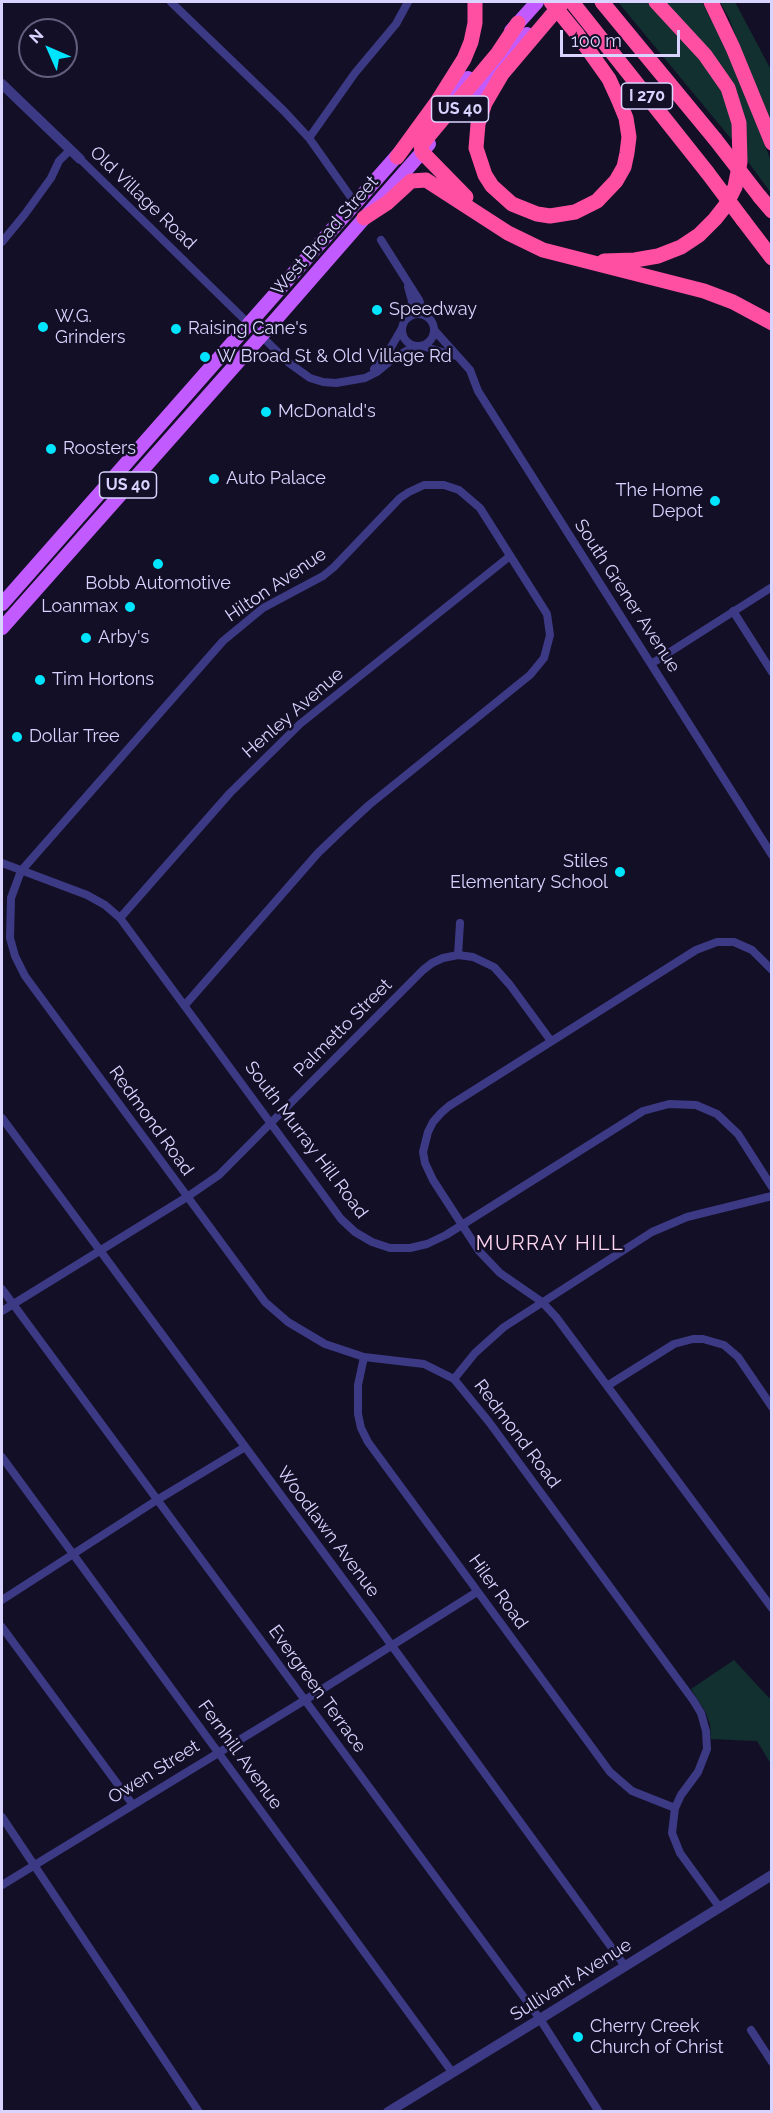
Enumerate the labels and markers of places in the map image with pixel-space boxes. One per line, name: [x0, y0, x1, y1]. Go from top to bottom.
place label: Speedway: [389, 299, 477, 321]
marker: Speedway: [370, 303, 384, 317]
place label: W.G. Grinders: [55, 306, 125, 348]
place label: Raising Cane's: [188, 318, 307, 340]
marker: W.G. Grinders: [36, 320, 50, 334]
marker: Raising Cane's: [169, 322, 183, 336]
place label: W Broad St & Old Village Rd: [217, 346, 452, 368]
marker: W Broad St & Old Village Rd: [198, 350, 212, 364]
place label: McDonald's: [278, 401, 376, 423]
marker: McDonald's: [259, 405, 273, 419]
place label: Roosters: [63, 438, 136, 460]
marker: Roosters: [44, 442, 58, 456]
place label: Auto Palace: [226, 468, 326, 490]
marker: Auto Palace: [207, 472, 221, 486]
place label: The Home Depot: [615, 480, 703, 522]
marker: The Home Depot: [708, 494, 722, 508]
marker: Bobb Automotive: [151, 557, 165, 571]
place label: Bobb Automotive: [85, 573, 231, 595]
place label: Loanmax: [41, 596, 118, 618]
marker: Loanmax: [123, 600, 137, 614]
place label: Arby's: [98, 627, 149, 649]
marker: Arby's: [79, 631, 93, 645]
place label: Tim Hortons: [52, 669, 154, 691]
marker: Tim Hortons: [33, 673, 47, 687]
place label: Dollar Tree: [29, 726, 120, 748]
marker: Dollar Tree: [10, 730, 24, 744]
place label: Stiles Elementary School: [450, 851, 608, 894]
marker: Stiles Elementary School: [613, 865, 627, 879]
place label: Cherry Creek Church of Christ: [590, 2016, 723, 2058]
marker: Cherry Creek Church of Christ: [571, 2030, 585, 2044]

